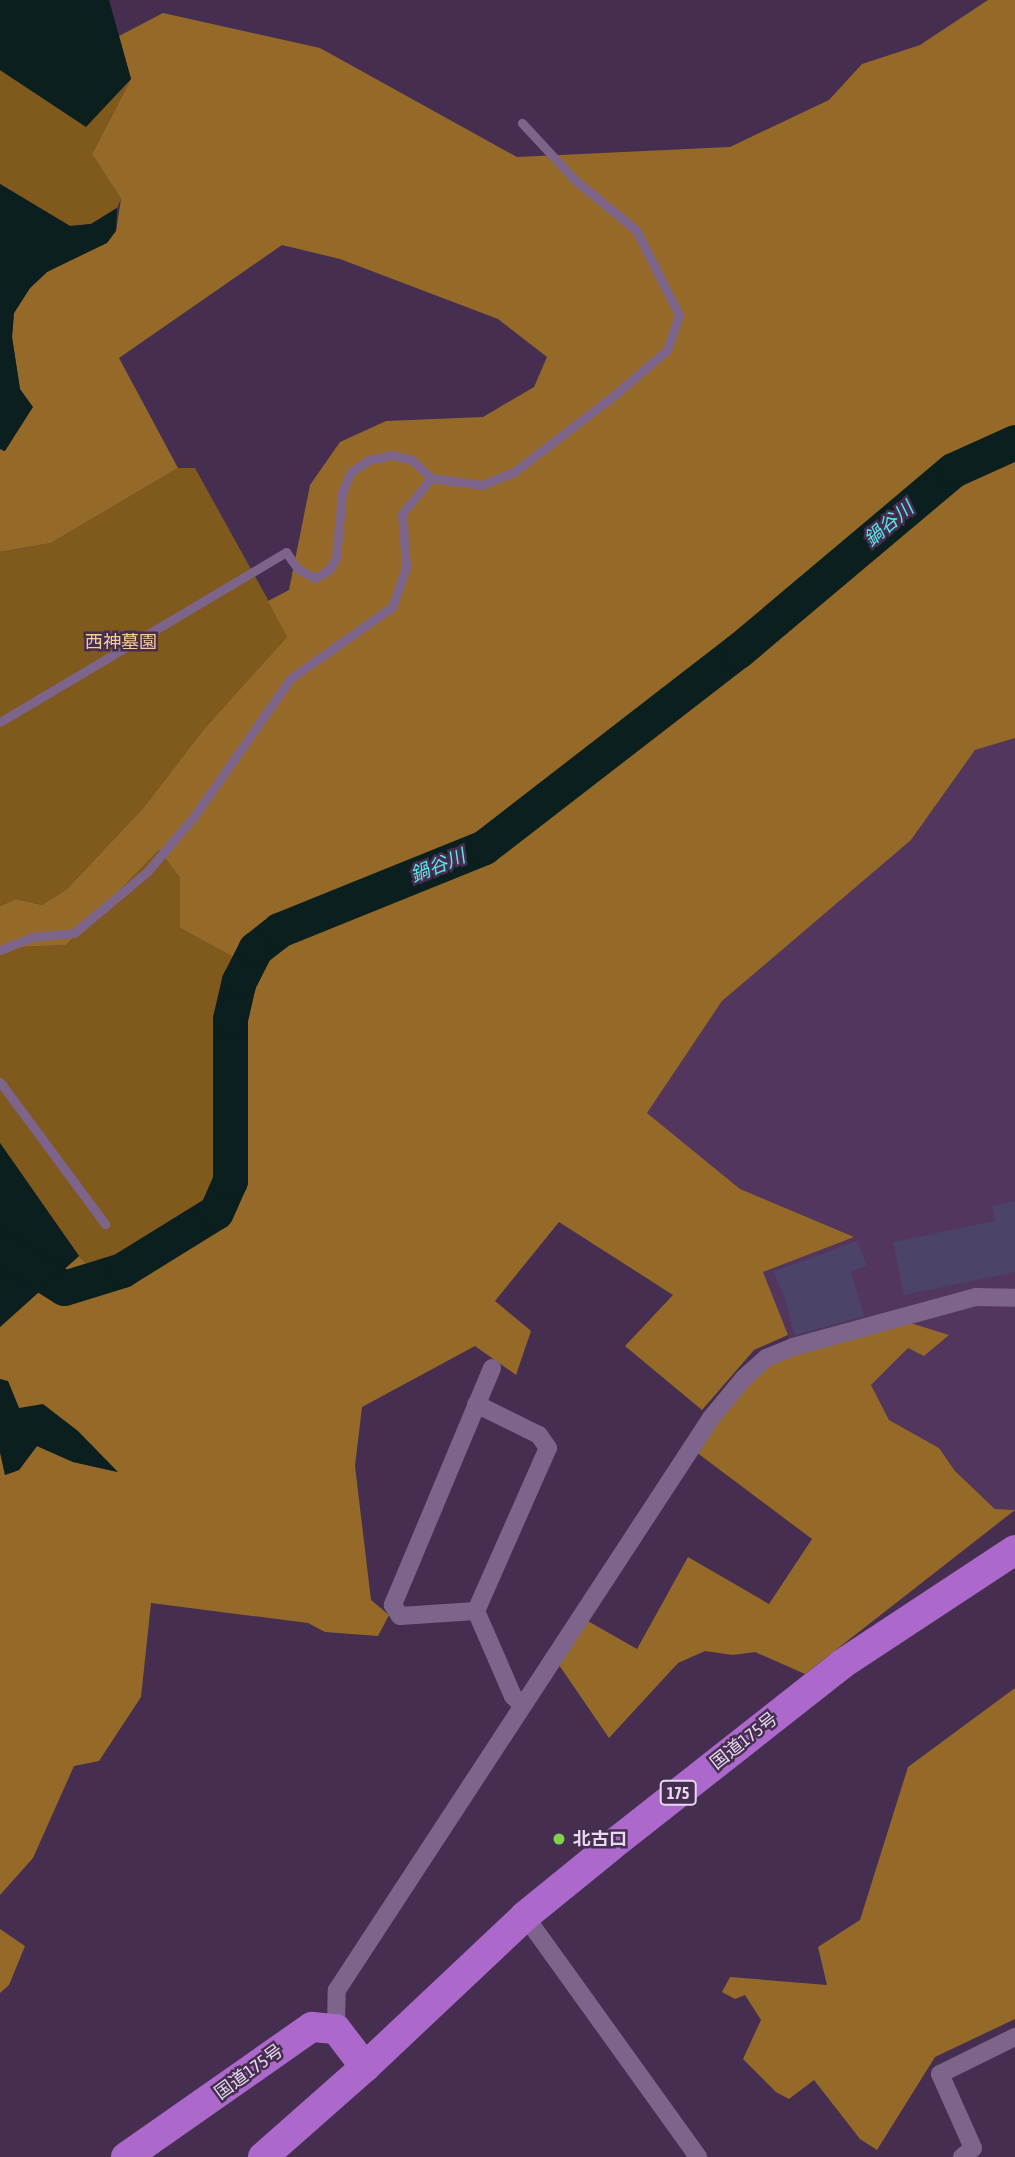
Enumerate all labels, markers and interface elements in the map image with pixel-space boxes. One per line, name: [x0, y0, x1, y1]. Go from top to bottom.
water label: 鍋谷川: [860, 497, 918, 551]
park label: 西神墓園: [85, 631, 157, 653]
water label: 鍋谷川: [407, 845, 469, 887]
street label: 国道175号: [706, 1708, 782, 1774]
road number: 175: [659, 1781, 697, 1806]
place label: 北古口: [573, 1828, 627, 1850]
marker: 北古口: [551, 1831, 567, 1847]
street label: 国道175号: [211, 2040, 287, 2104]

